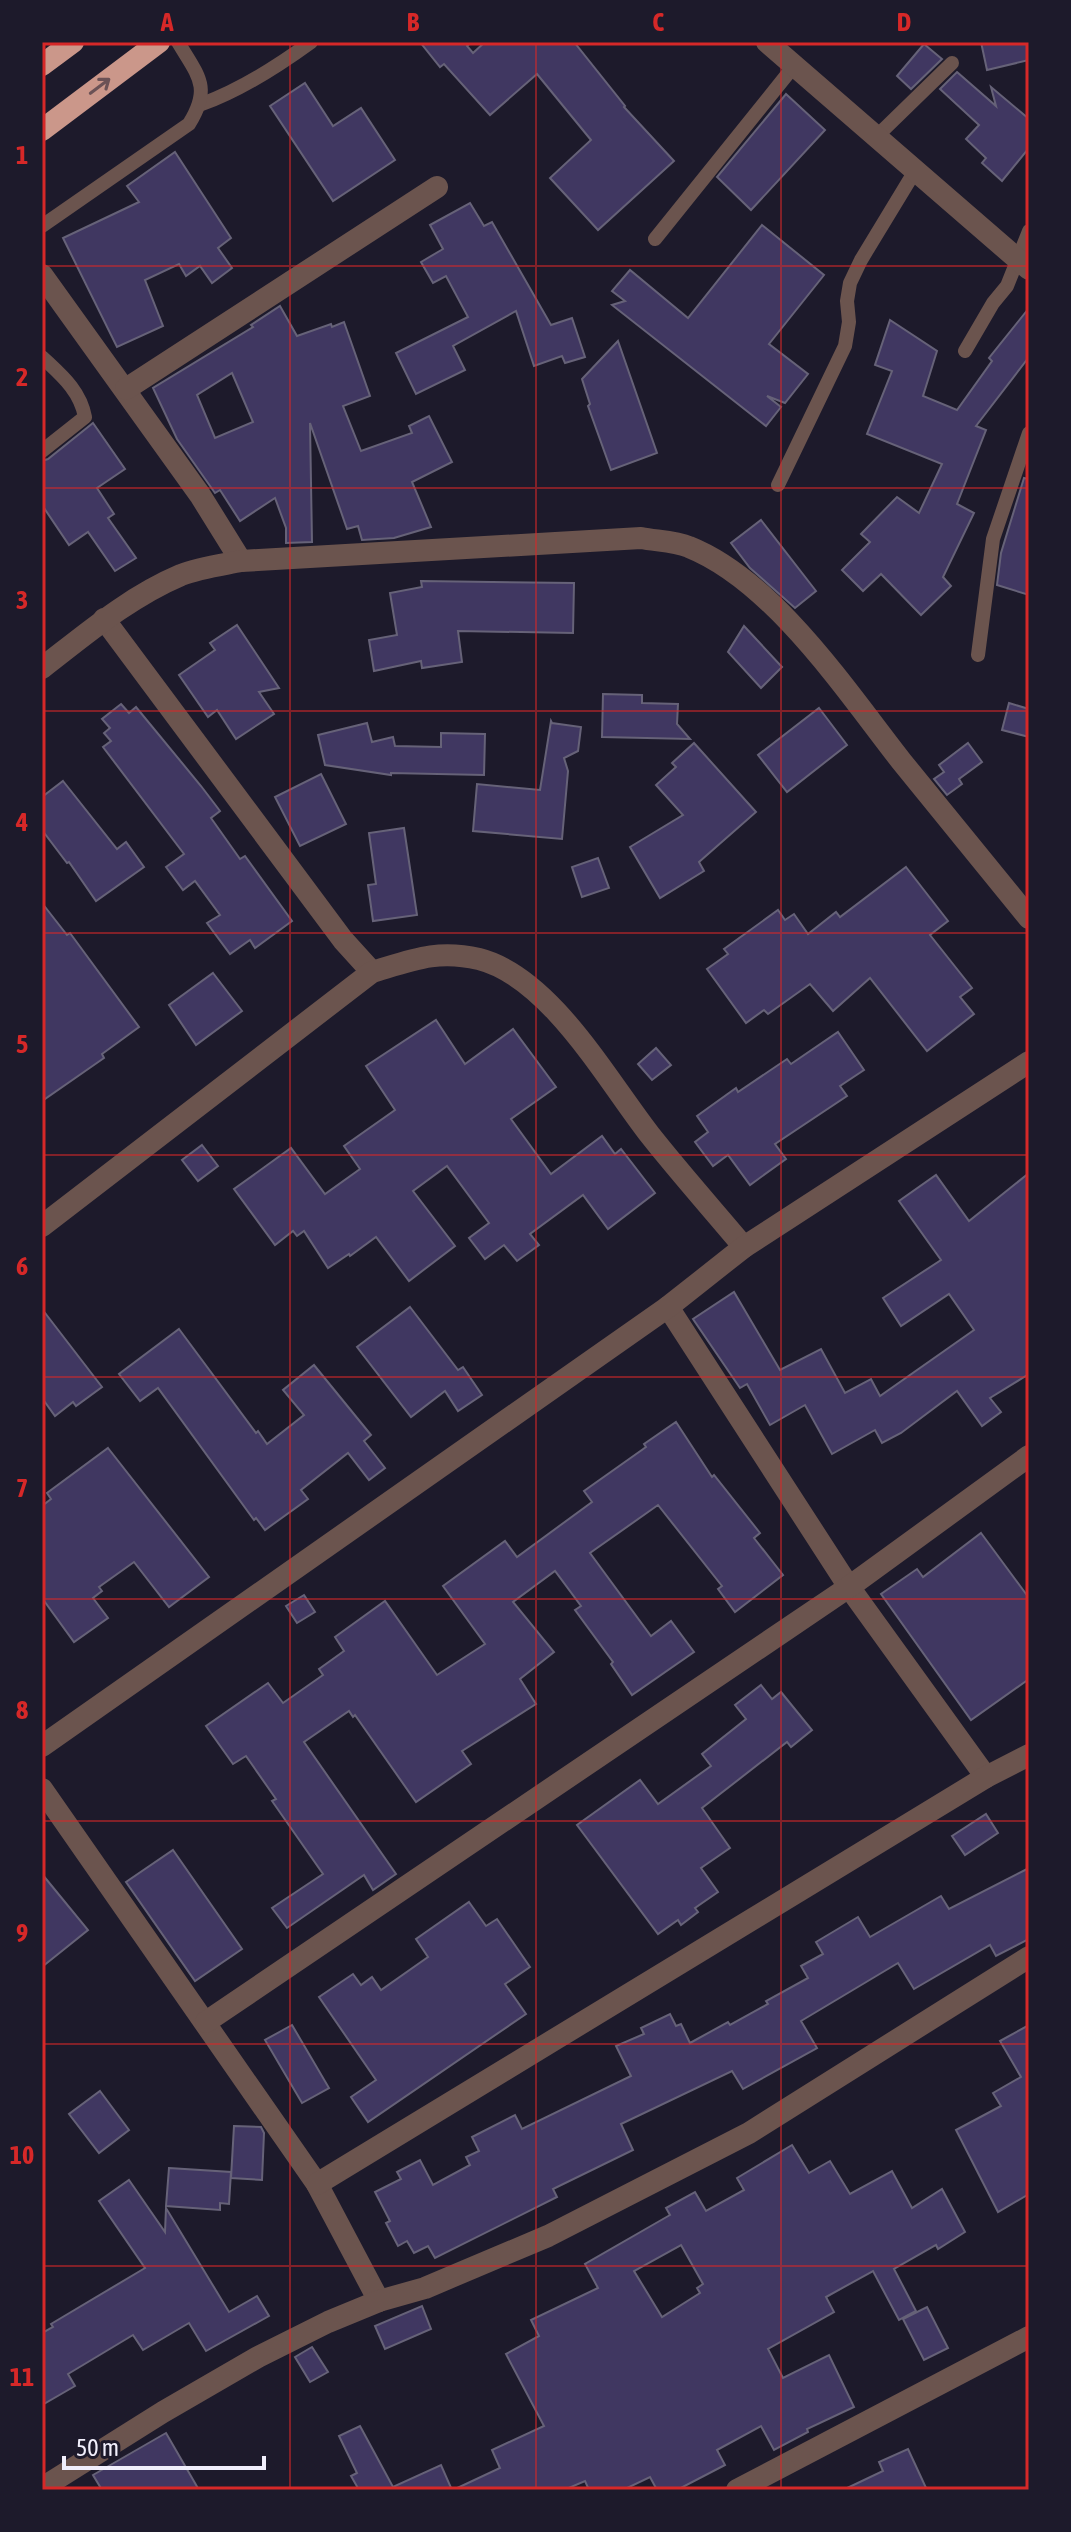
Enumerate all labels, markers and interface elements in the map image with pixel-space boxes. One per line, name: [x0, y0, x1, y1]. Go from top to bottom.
text: A: [160, 7, 174, 37]
text: B: [407, 7, 420, 37]
text: C: [652, 7, 664, 37]
text: D: [897, 7, 911, 37]
one-way arrow: [89, 78, 111, 94]
text: 1: [16, 140, 28, 170]
text: 2: [16, 362, 28, 392]
text: 3: [16, 585, 28, 615]
text: 4: [15, 807, 28, 837]
text: 5: [16, 1029, 28, 1059]
text: 6: [16, 1251, 28, 1281]
text: 7: [16, 1473, 28, 1503]
text: 8: [16, 1695, 28, 1725]
text: 9: [16, 1918, 28, 1948]
text: 10: [10, 2140, 34, 2170]
text: 11: [10, 2362, 34, 2392]
scale bar: [64, 2420, 264, 2470]
text: 50 m: [76, 2434, 119, 2461]

